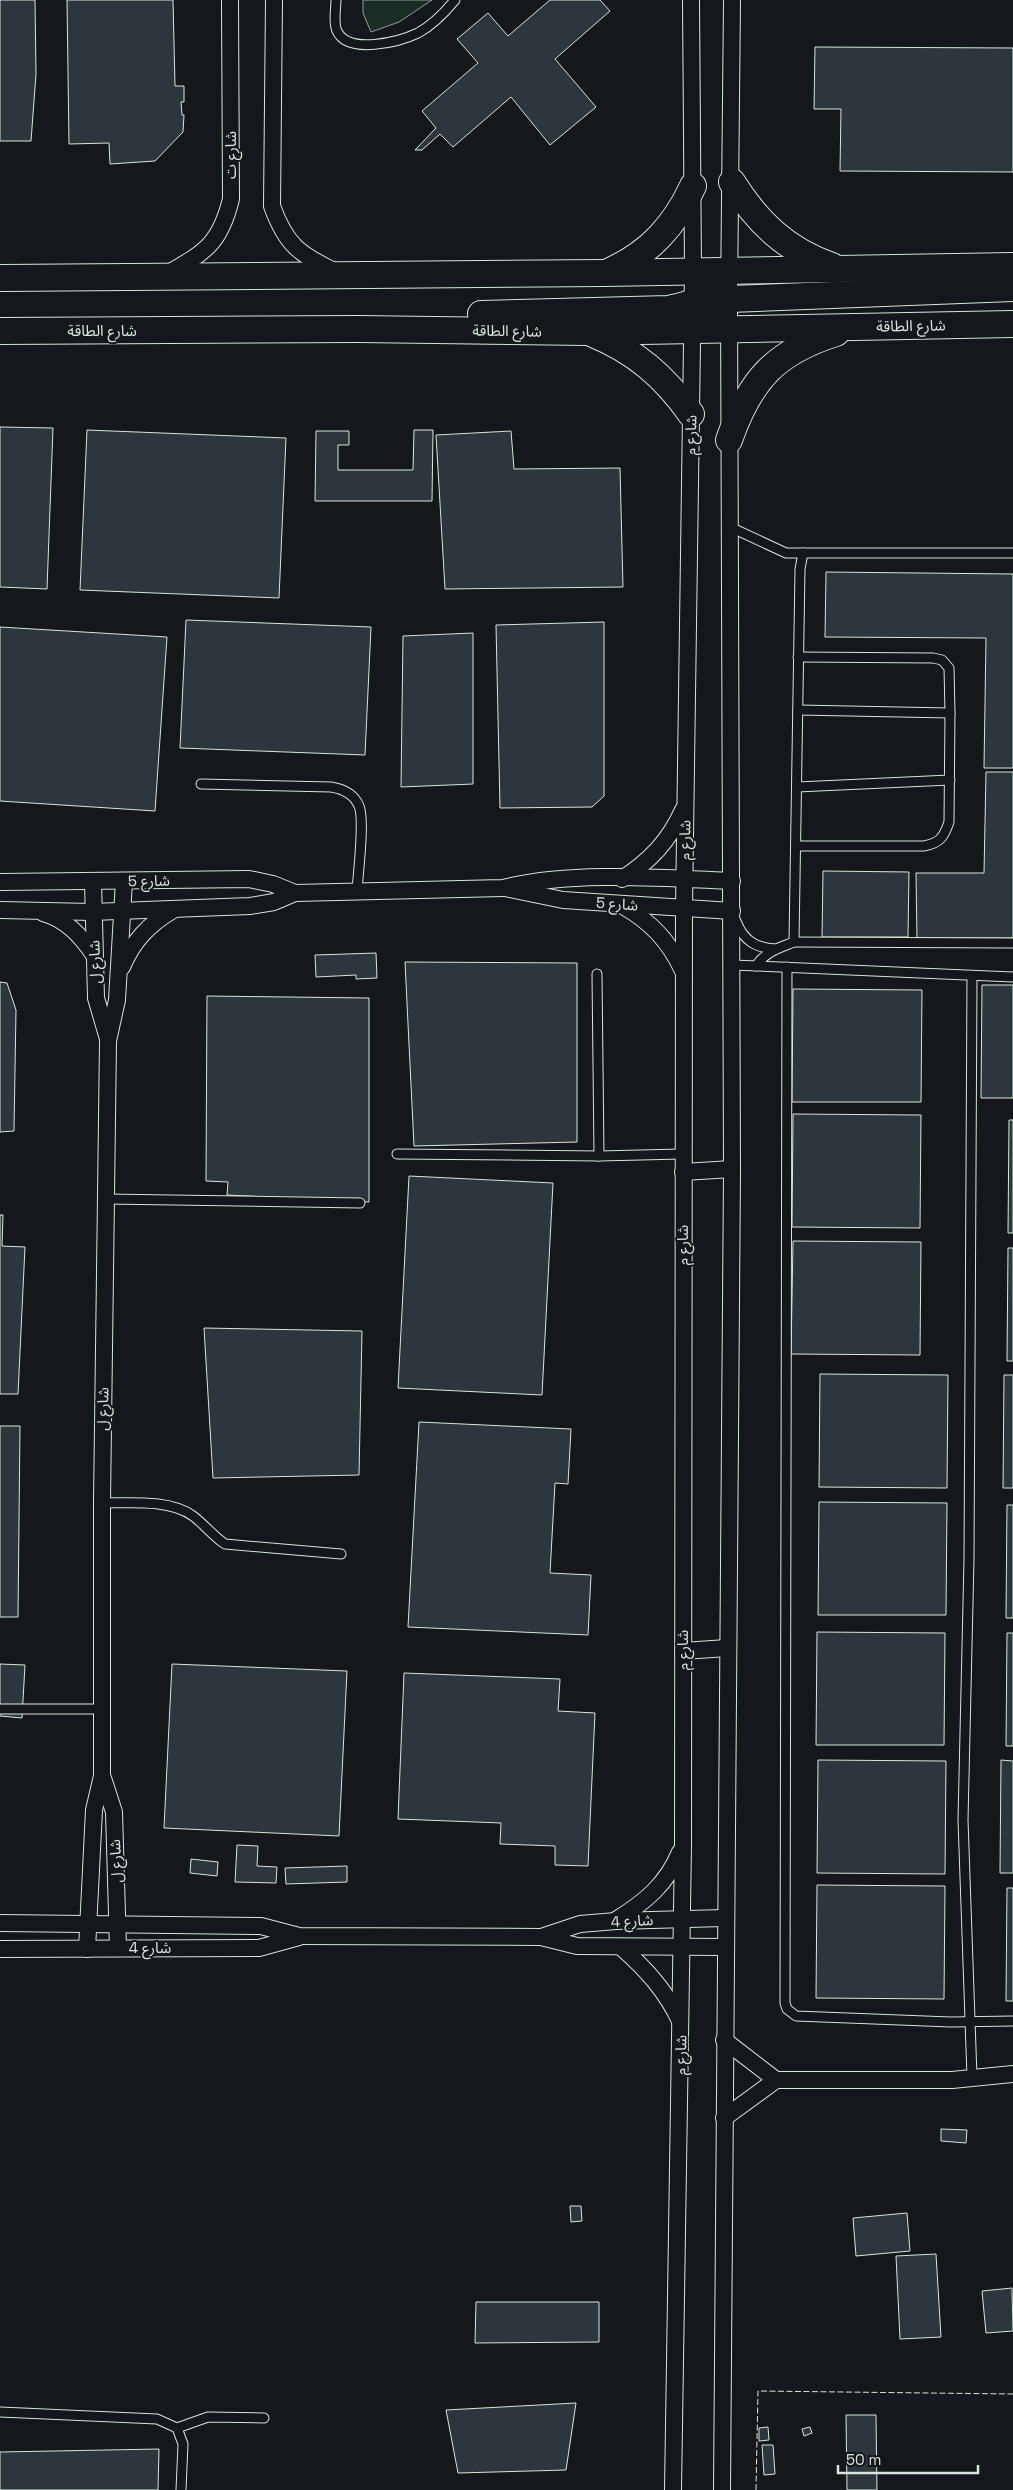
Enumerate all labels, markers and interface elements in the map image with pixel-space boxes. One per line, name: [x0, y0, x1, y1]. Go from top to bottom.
street label: شارع ت: [221, 131, 243, 179]
street label: شارع الطاقة: [876, 315, 946, 339]
street label: شارع الطاقة: [472, 320, 542, 344]
street label: شارع الطاقة: [67, 321, 137, 343]
street label: شارع م: [681, 414, 703, 455]
street label: شارع م: [675, 819, 697, 860]
street label: شارع 5: [128, 871, 170, 893]
street label: شارع 5: [595, 893, 639, 917]
street label: شارع ل: [84, 940, 108, 984]
street label: شارع م: [673, 1225, 695, 1265]
street label: شارع ل: [93, 1387, 115, 1431]
street label: شارع م: [673, 1630, 695, 1670]
street label: شارع ل: [105, 1838, 129, 1883]
street label: شارع 4: [610, 1910, 654, 1934]
street label: شارع 4: [129, 1938, 171, 1960]
street label: شارع م: [671, 2034, 693, 2075]
scale bar: [838, 2442, 978, 2474]
text: 50 m: [846, 2450, 881, 2469]

